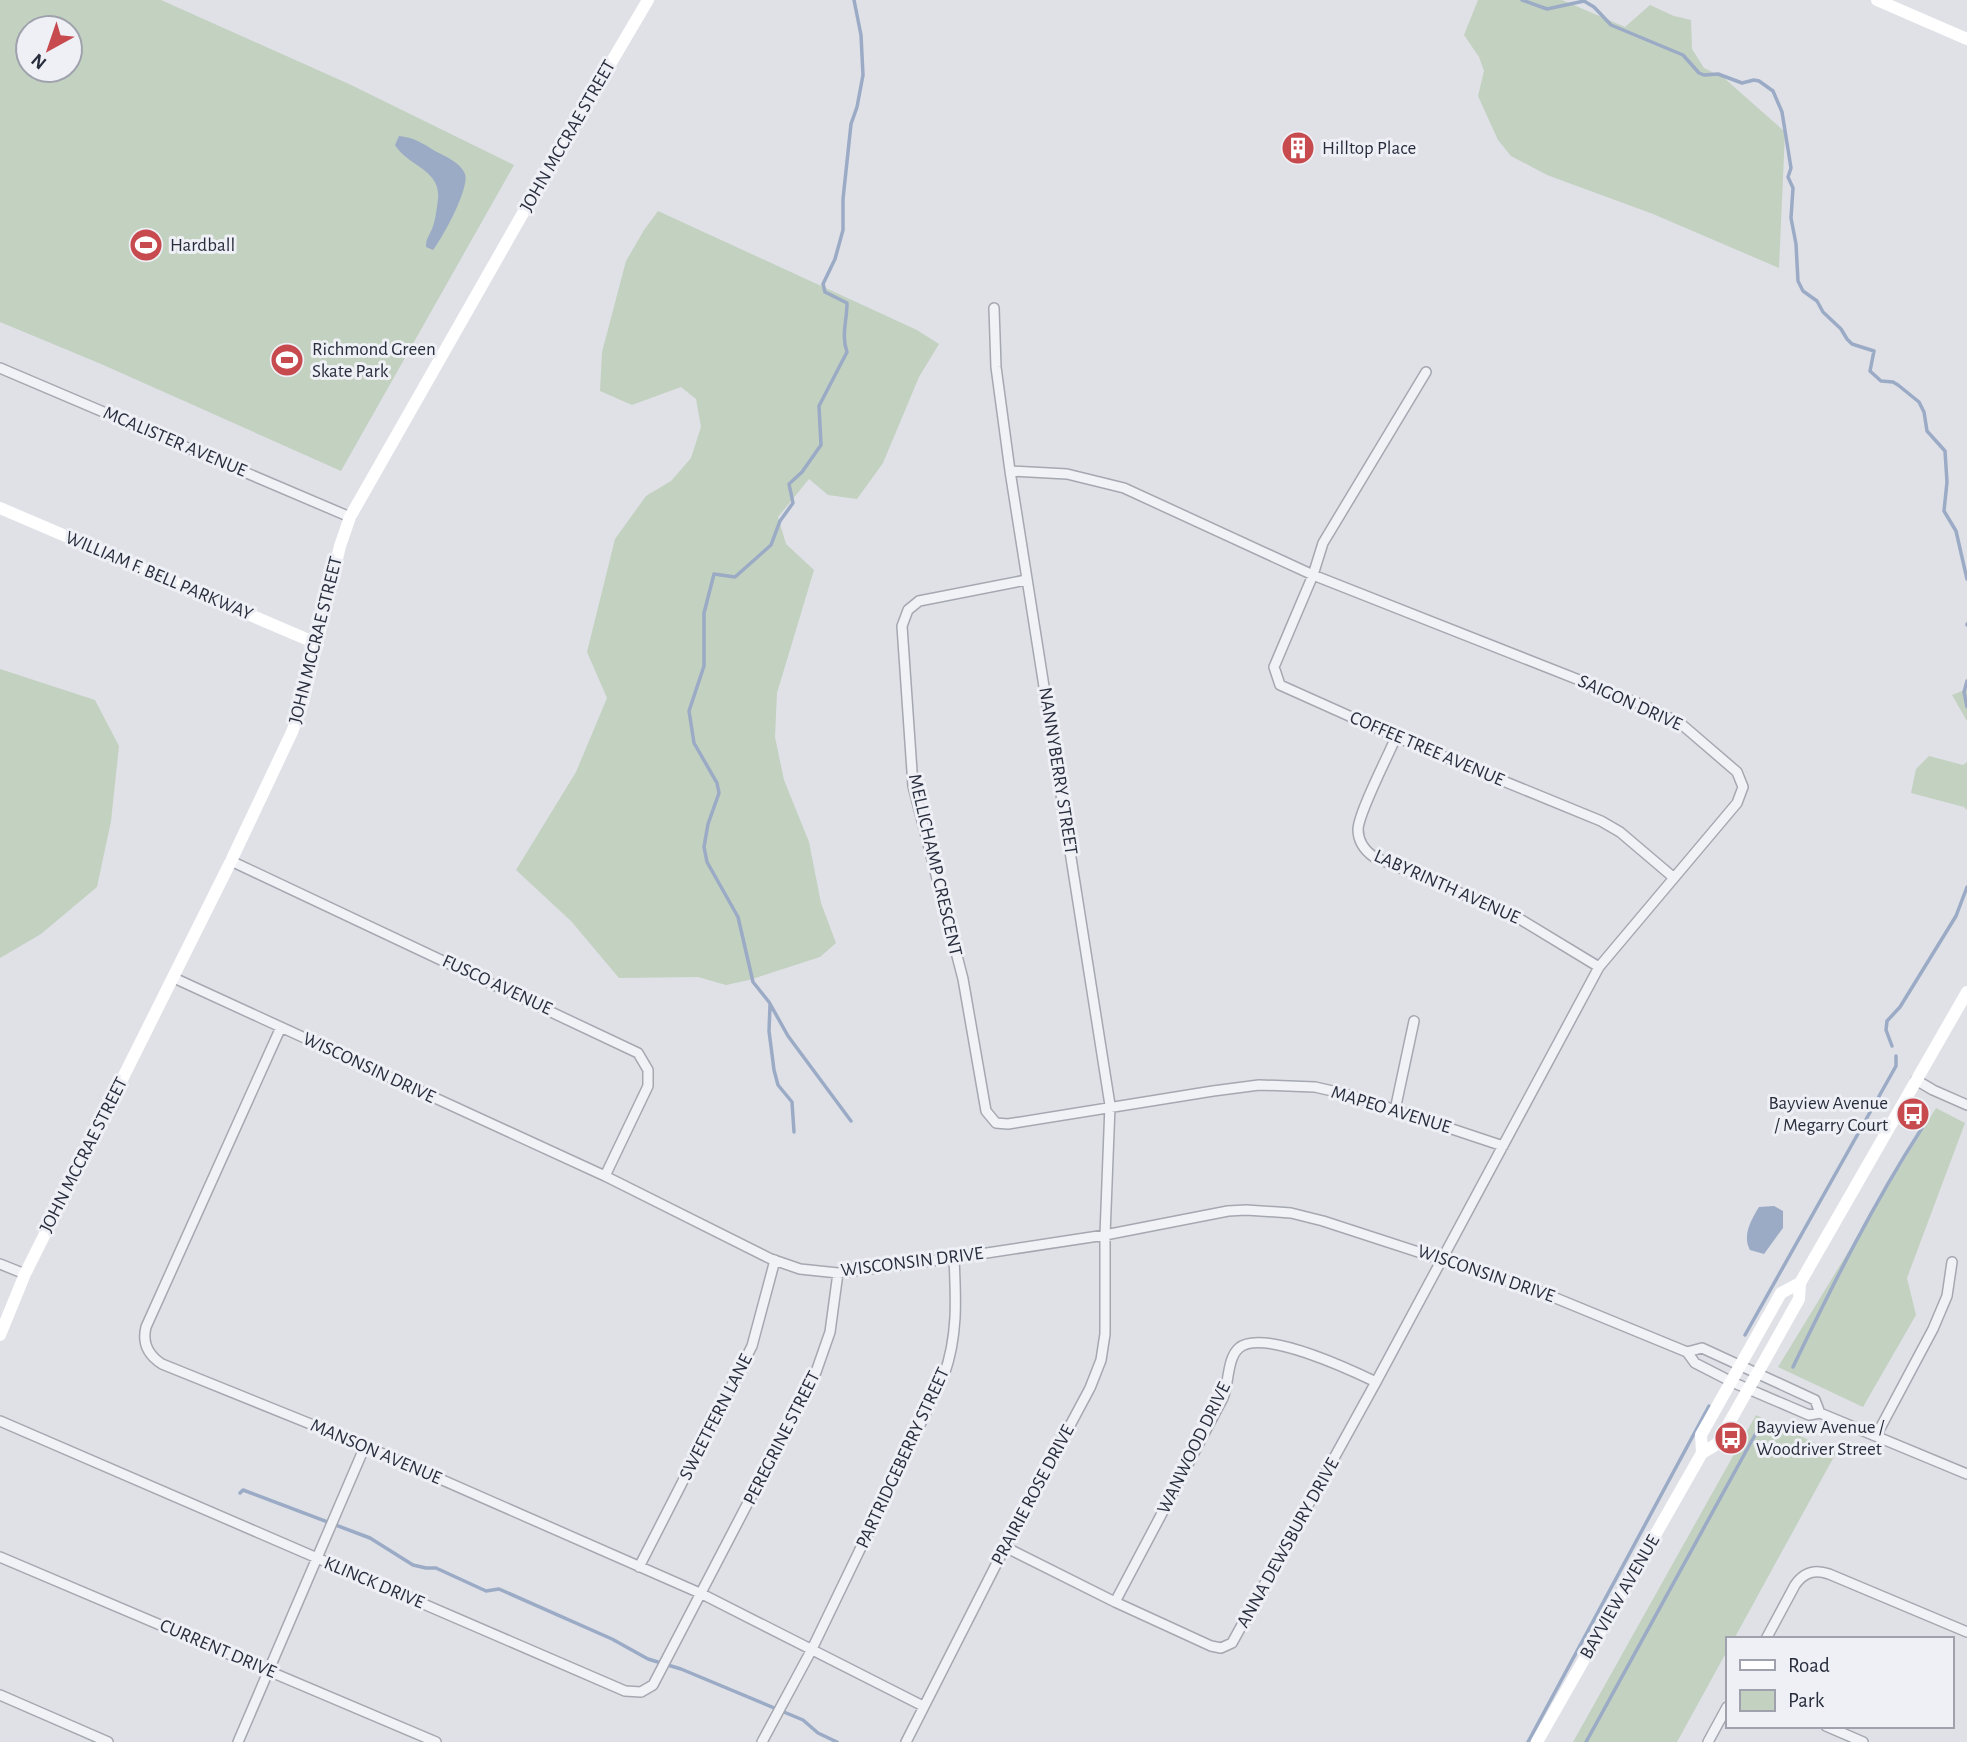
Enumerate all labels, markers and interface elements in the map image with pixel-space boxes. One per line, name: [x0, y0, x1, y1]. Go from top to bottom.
north arrow: [14, 14, 84, 84]
text: N: [28, 49, 50, 72]
street label: JOHN MCCRAE STREET: [517, 57, 619, 215]
building icon: Hilltop Place: [1279, 129, 1317, 167]
place label: Hilltop Place: [1322, 139, 1416, 158]
sports icon: Hardball: [127, 226, 165, 264]
place label: Hardball: [170, 236, 235, 255]
place label: Richmond Green Skate Park: [312, 340, 436, 381]
sports icon: Richmond Green Skate Park: [268, 341, 306, 379]
street label: MCALISTER AVENUE: [100, 403, 250, 481]
street label: WILLIAM F. BELL PARKWAY: [62, 528, 256, 624]
street label: JOHN MCCRAE STREET: [286, 555, 346, 725]
street label: SAIGON DRIVE: [1575, 672, 1685, 734]
street label: NANNYBERRY STREET: [1035, 686, 1081, 856]
street label: COFFEE TREE AVENUE: [1347, 708, 1507, 790]
street label: MELLICHAMP CRESCENT: [905, 772, 965, 958]
street label: LABYRINTH AVENUE: [1371, 846, 1523, 928]
street label: FUSCO AVENUE: [439, 951, 555, 1019]
street label: WISCONSIN DRIVE: [300, 1029, 438, 1107]
street label: JOHN MCCRAE STREET: [37, 1074, 131, 1236]
street label: MAPEO AVENUE: [1329, 1083, 1453, 1137]
place label: Bayview Avenue / Megarry Court: [1768, 1094, 1888, 1135]
bus stop icon: Bayview Avenue / Megarry Court: [1894, 1095, 1932, 1133]
street label: WISCONSIN DRIVE: [1415, 1242, 1557, 1306]
street label: WISCONSIN DRIVE: [840, 1244, 984, 1280]
street label: SWEETFERN LANE: [676, 1351, 756, 1483]
street label: PARTRIDGEBERRY STREET: [853, 1365, 953, 1551]
street label: PEREGRINE STREET: [740, 1368, 824, 1508]
street label: WANWOOD DRIVE: [1154, 1379, 1234, 1517]
street label: MANSON AVENUE: [308, 1416, 444, 1488]
place label: Bayview Avenue / Woodriver Street: [1756, 1418, 1885, 1459]
bus stop icon: Bayview Avenue / Woodriver Street: [1712, 1419, 1750, 1457]
street label: PRAIRIE ROSE DRIVE: [988, 1422, 1078, 1568]
street label: ANNA DEWSBURY DRIVE: [1233, 1455, 1343, 1631]
street label: BAYVIEW AVENUE: [1577, 1532, 1663, 1662]
street label: KLINCK DRIVE: [321, 1553, 427, 1613]
street label: CURRENT DRIVE: [157, 1616, 279, 1682]
legend: [1726, 1637, 1953, 1728]
text: Road: [1788, 1655, 1830, 1676]
text: Park: [1788, 1690, 1825, 1711]

